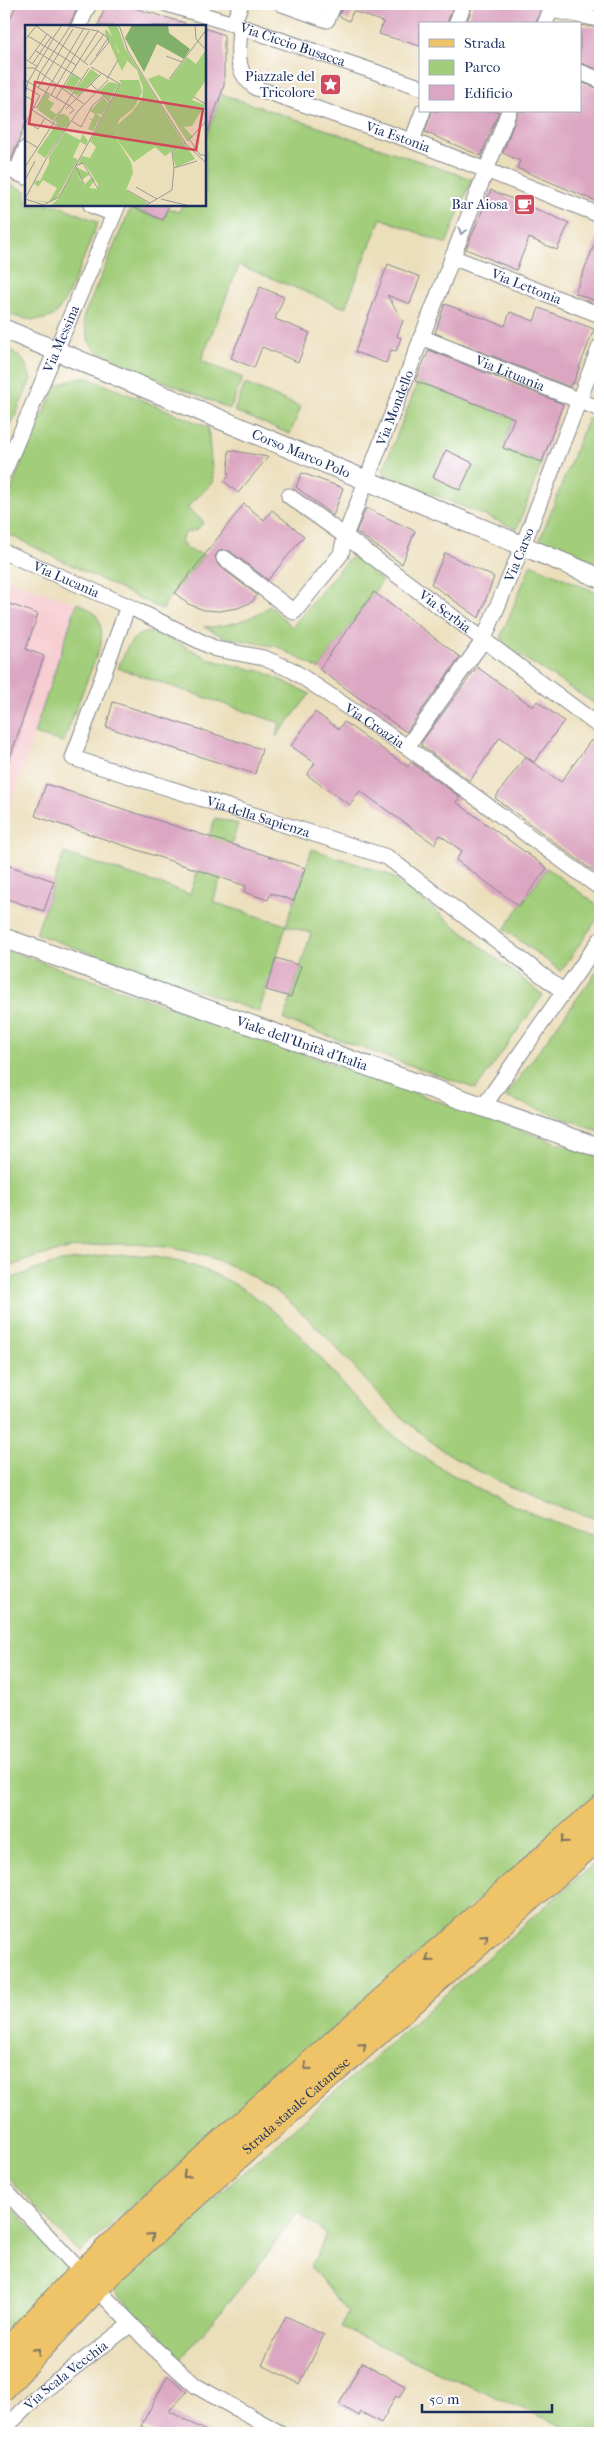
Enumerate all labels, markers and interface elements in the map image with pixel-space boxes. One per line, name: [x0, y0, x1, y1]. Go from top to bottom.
street label: Via Ciccio Busacca: [237, 19, 348, 70]
legend: [419, 22, 582, 112]
inset map: [25, 25, 206, 206]
text: Strada: [464, 34, 507, 52]
text: Parco: [464, 58, 501, 76]
place label: Piazzale del Tricolore: [245, 68, 315, 101]
place icon: Piazzale del Tricolore: [319, 72, 343, 96]
text: Edificio: [464, 84, 513, 102]
street label: Via Estonia: [363, 118, 433, 157]
cafe icon: Bar Aiosa: [512, 192, 536, 216]
place label: Bar Aiosa: [452, 196, 509, 213]
one-way arrow: [458, 226, 468, 234]
street label: Via Lettonia: [488, 265, 564, 308]
street label: Via Messina: [39, 302, 83, 376]
street label: Via Lituania: [472, 351, 548, 395]
street label: Via Mondello: [372, 368, 417, 449]
street label: Corso Marco Polo: [249, 425, 353, 482]
street label: Via Carso: [500, 525, 538, 585]
street label: Via Lucania: [30, 557, 102, 602]
street label: Via Serbia: [415, 586, 475, 637]
street label: Via Croazia: [340, 699, 408, 752]
street label: Via della Sapienza: [203, 792, 313, 841]
street label: Viale dell'Unità d'Italia: [233, 1012, 370, 1075]
one-way arrow: [560, 1834, 569, 1843]
one-way arrow: [479, 1935, 488, 1944]
one-way arrow: [425, 1954, 434, 1963]
one-way arrow: [358, 2042, 367, 2051]
street label: Strada statale Catanese: [239, 2054, 354, 2158]
one-way arrow: [304, 2061, 313, 2070]
one-way arrow: [182, 2169, 191, 2178]
one-way arrow: [145, 2233, 154, 2242]
street label: Via Scala Vecchia: [20, 2337, 111, 2415]
one-way arrow: [31, 2348, 40, 2357]
scale bar: [422, 2382, 552, 2414]
text: 50 m: [429, 2390, 460, 2408]

